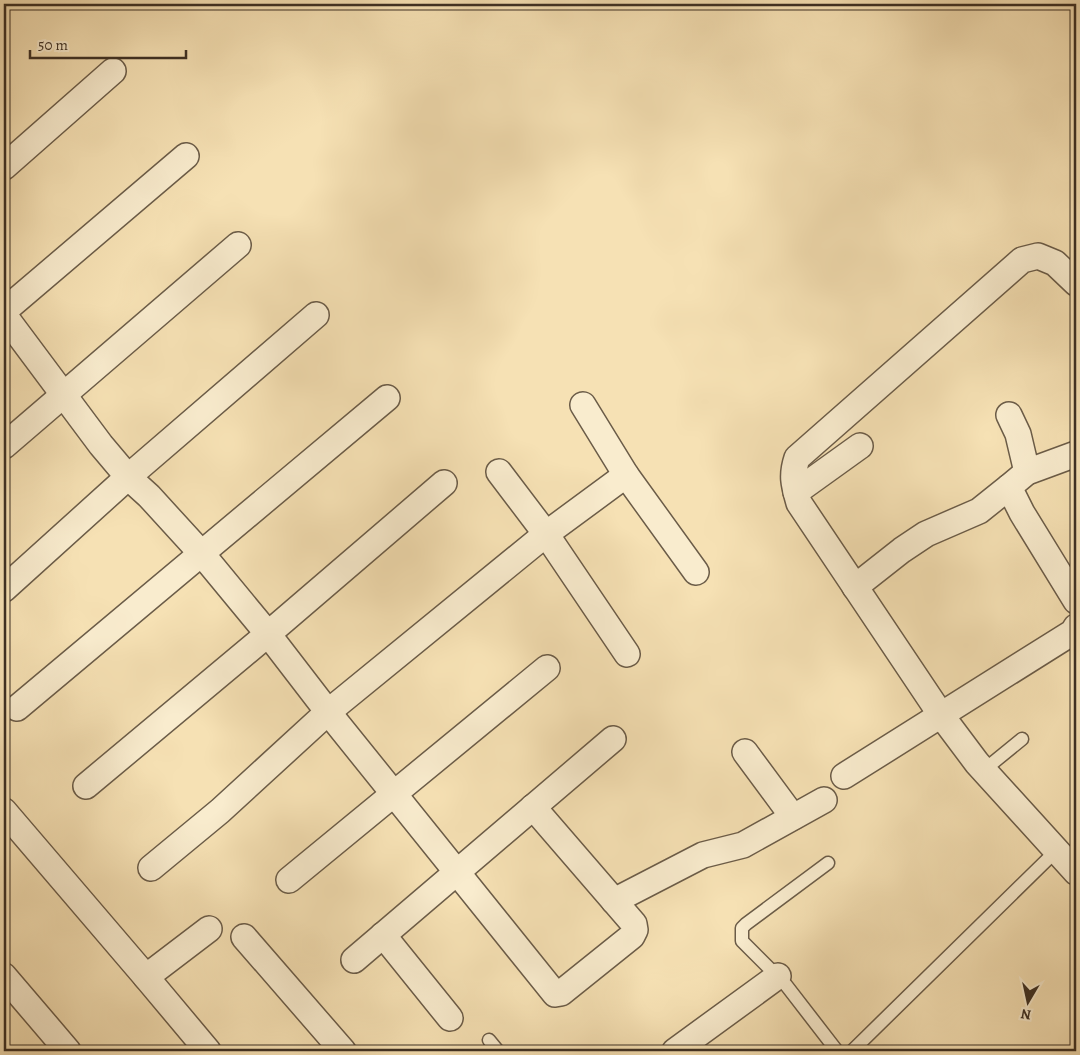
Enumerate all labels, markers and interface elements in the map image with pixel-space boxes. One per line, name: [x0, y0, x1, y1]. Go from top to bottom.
scale bar: [30, 28, 186, 60]
text: 50 m: [38, 35, 68, 55]
north arrow: [1002, 978, 1052, 1028]
text: N: [1020, 1004, 1033, 1025]

